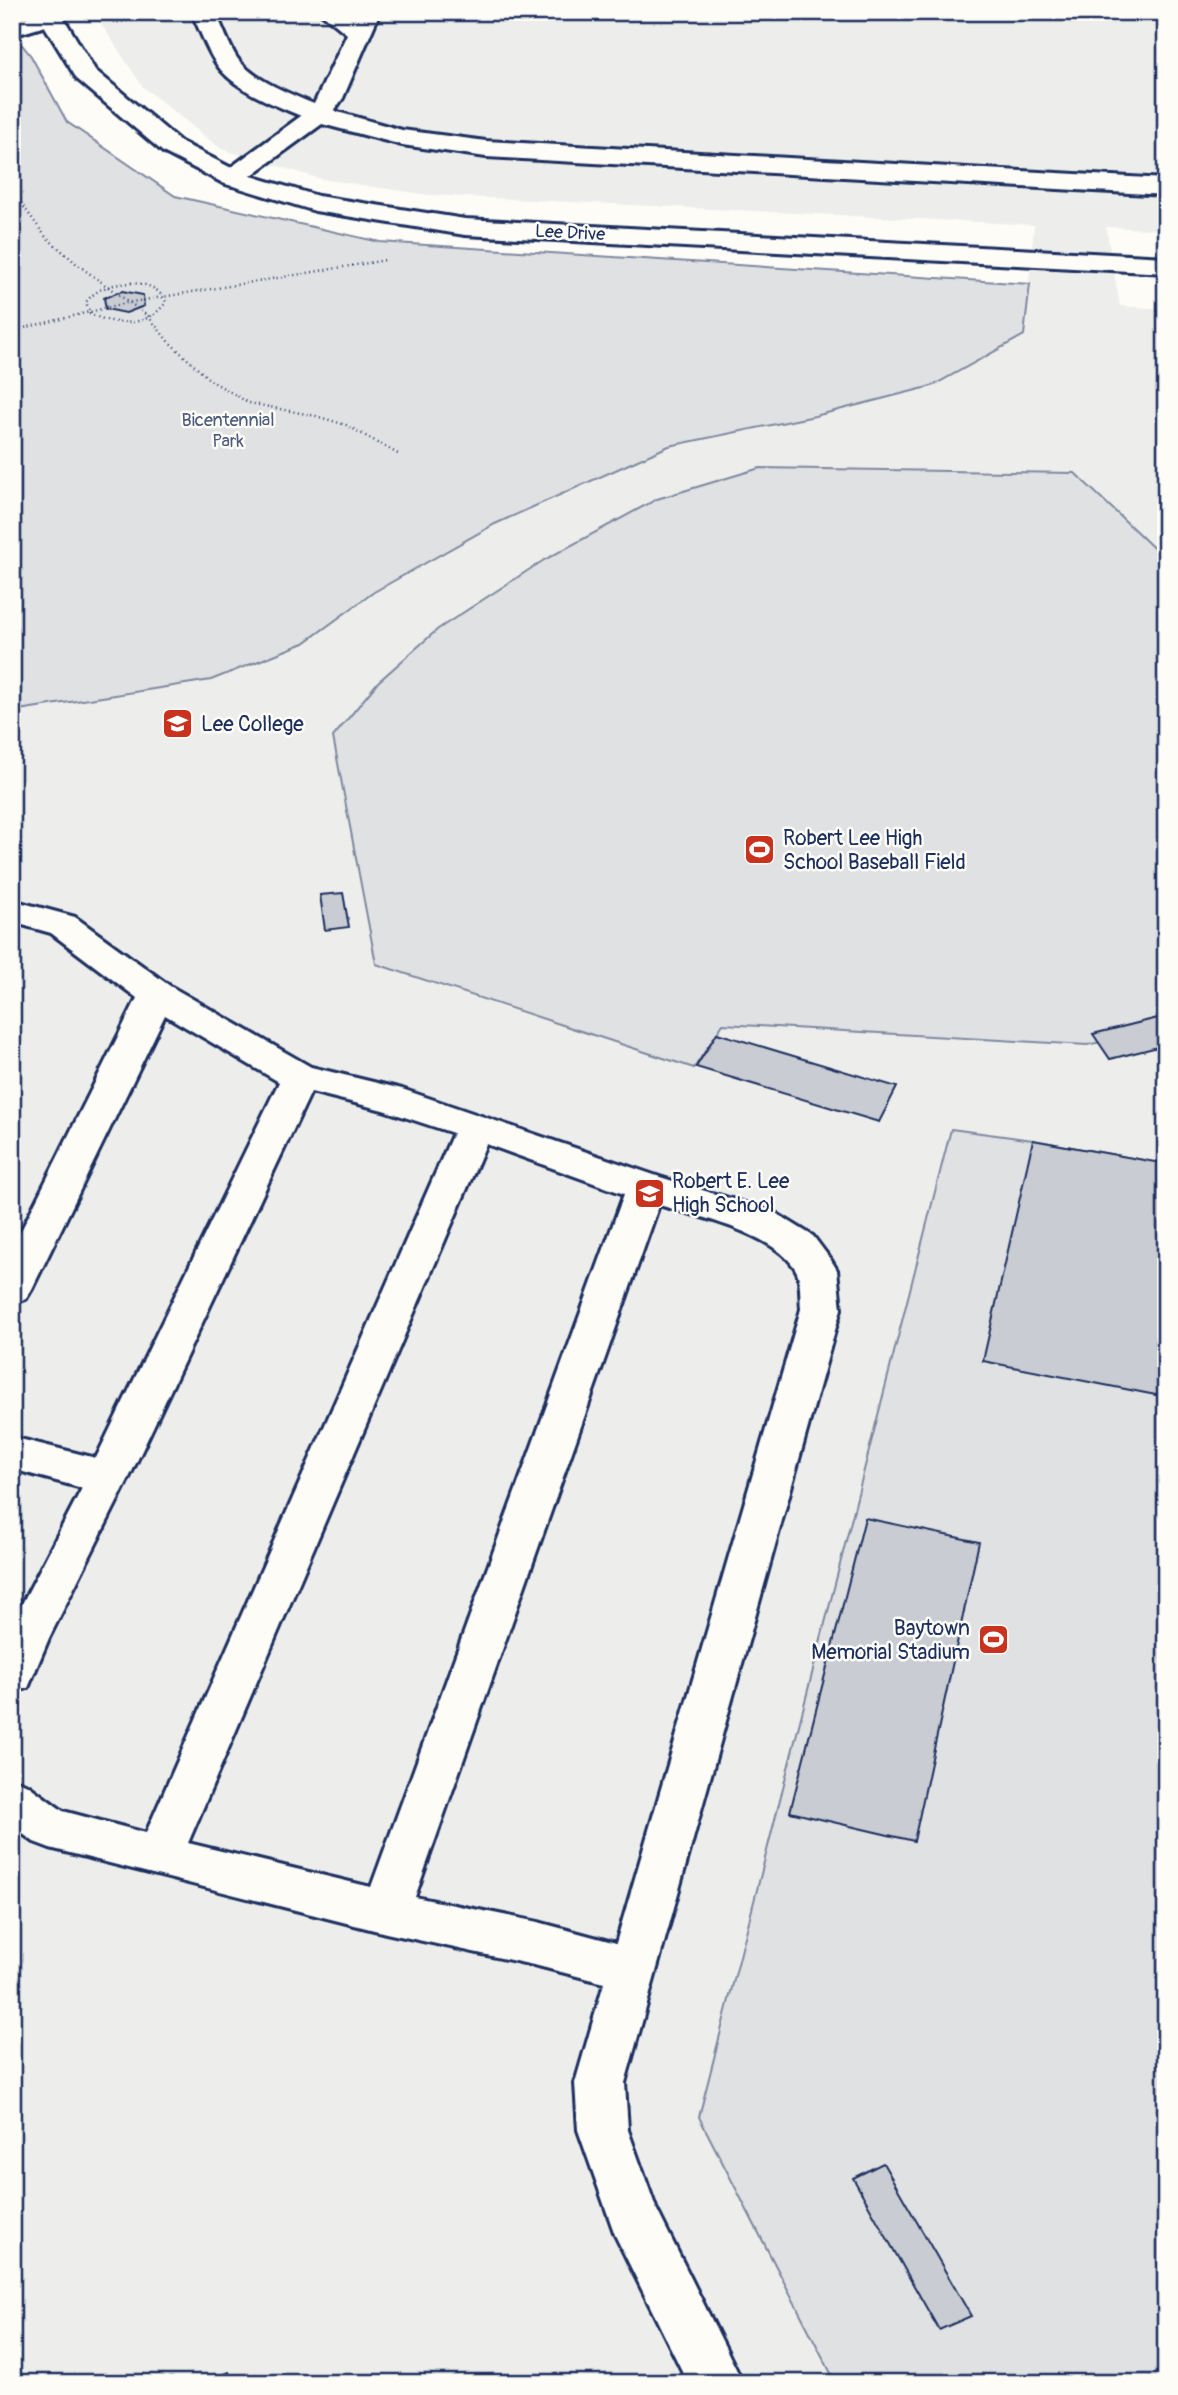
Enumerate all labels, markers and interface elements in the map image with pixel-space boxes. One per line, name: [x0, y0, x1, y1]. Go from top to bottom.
street label: Lee Drive: [534, 220, 606, 246]
park label: Bicentennial Park: [181, 409, 275, 453]
school or university icon: Lee College: [161, 707, 195, 741]
place label: Lee College: [201, 711, 304, 738]
place label: Robert Lee High School Baseball Field: [783, 825, 966, 876]
sports icon: Robert Lee High School Baseball Field: [743, 833, 777, 867]
place label: Robert E. Lee High School: [672, 1168, 790, 1219]
school or university icon: Robert E. Lee High School: [632, 1176, 666, 1210]
place label: Baytown Memorial Stadium: [811, 1615, 970, 1666]
sports icon: Baytown Memorial Stadium: [976, 1623, 1010, 1657]

